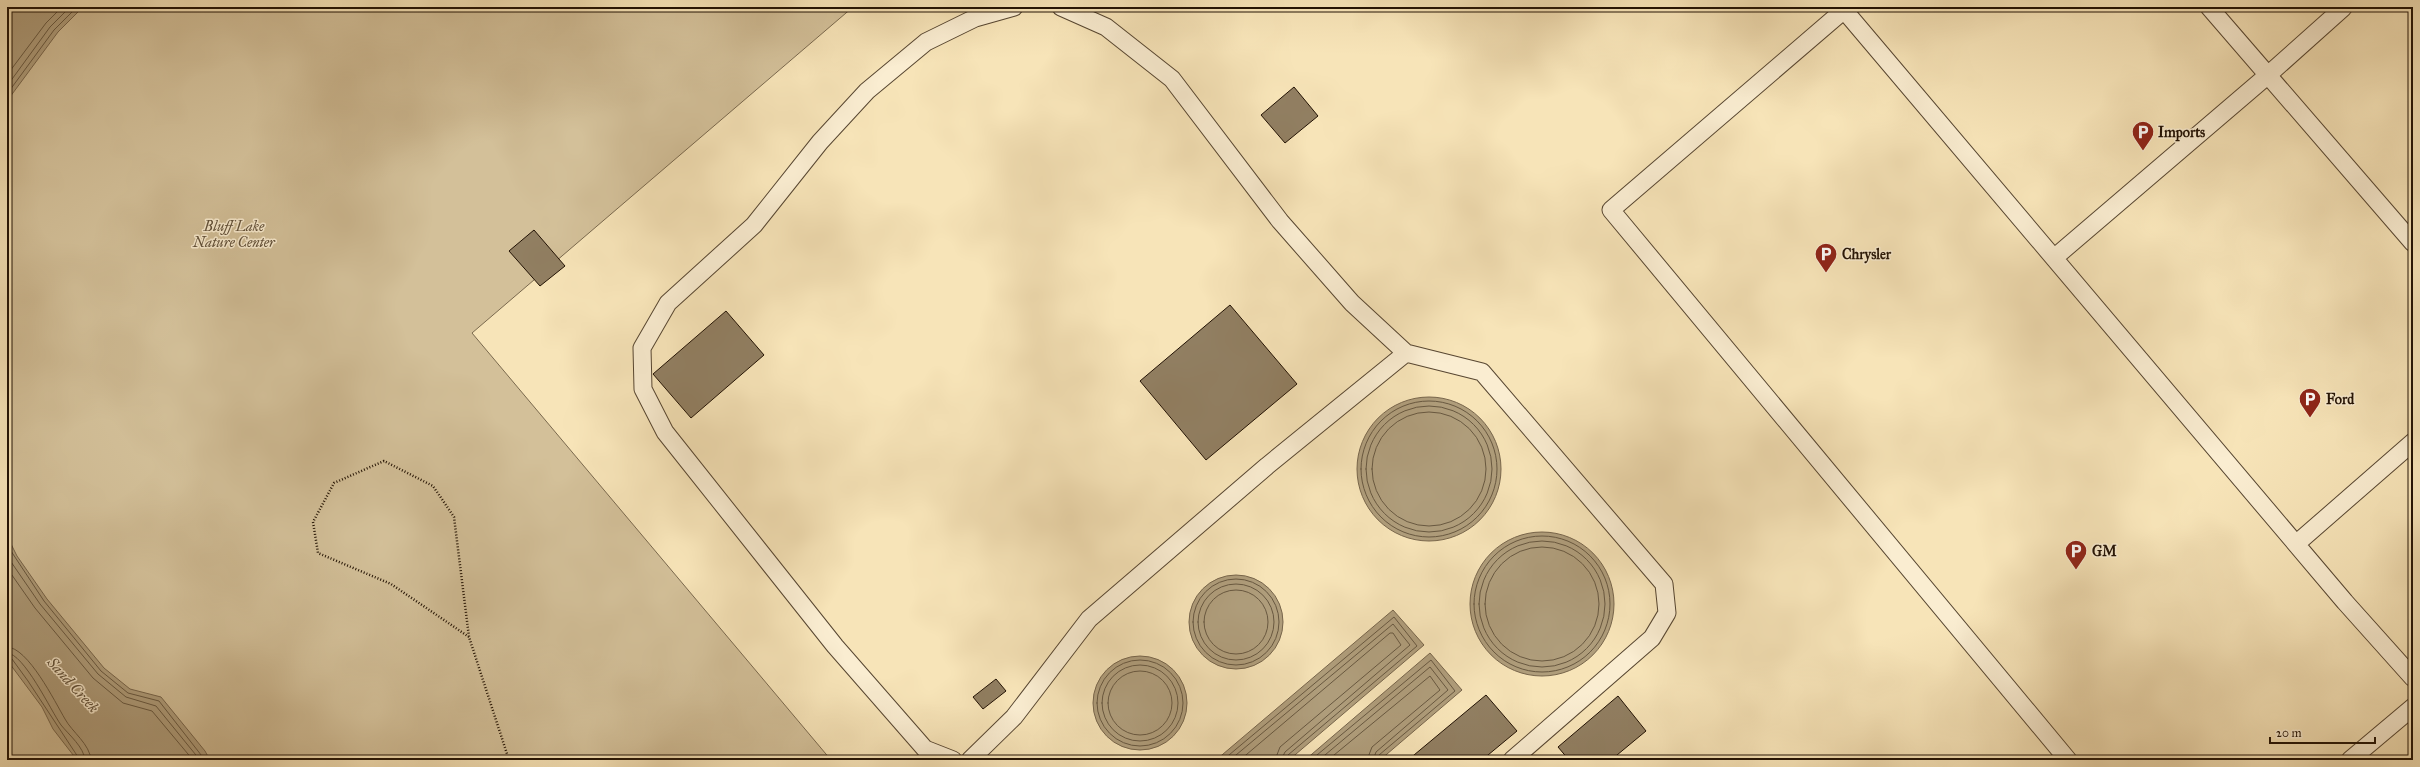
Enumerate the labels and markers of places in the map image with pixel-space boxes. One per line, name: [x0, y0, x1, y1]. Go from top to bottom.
parking icon: Imports: [2130, 119, 2156, 152]
place label: Imports: [2158, 124, 2205, 142]
parking icon: Chrysler: [1813, 241, 1839, 274]
place label: Chrysler: [1842, 246, 1892, 264]
parking icon: Ford: [2297, 386, 2323, 419]
place label: Ford: [2326, 391, 2355, 408]
parking icon: GM: [2063, 538, 2089, 571]
place label: GM: [2092, 543, 2117, 560]

